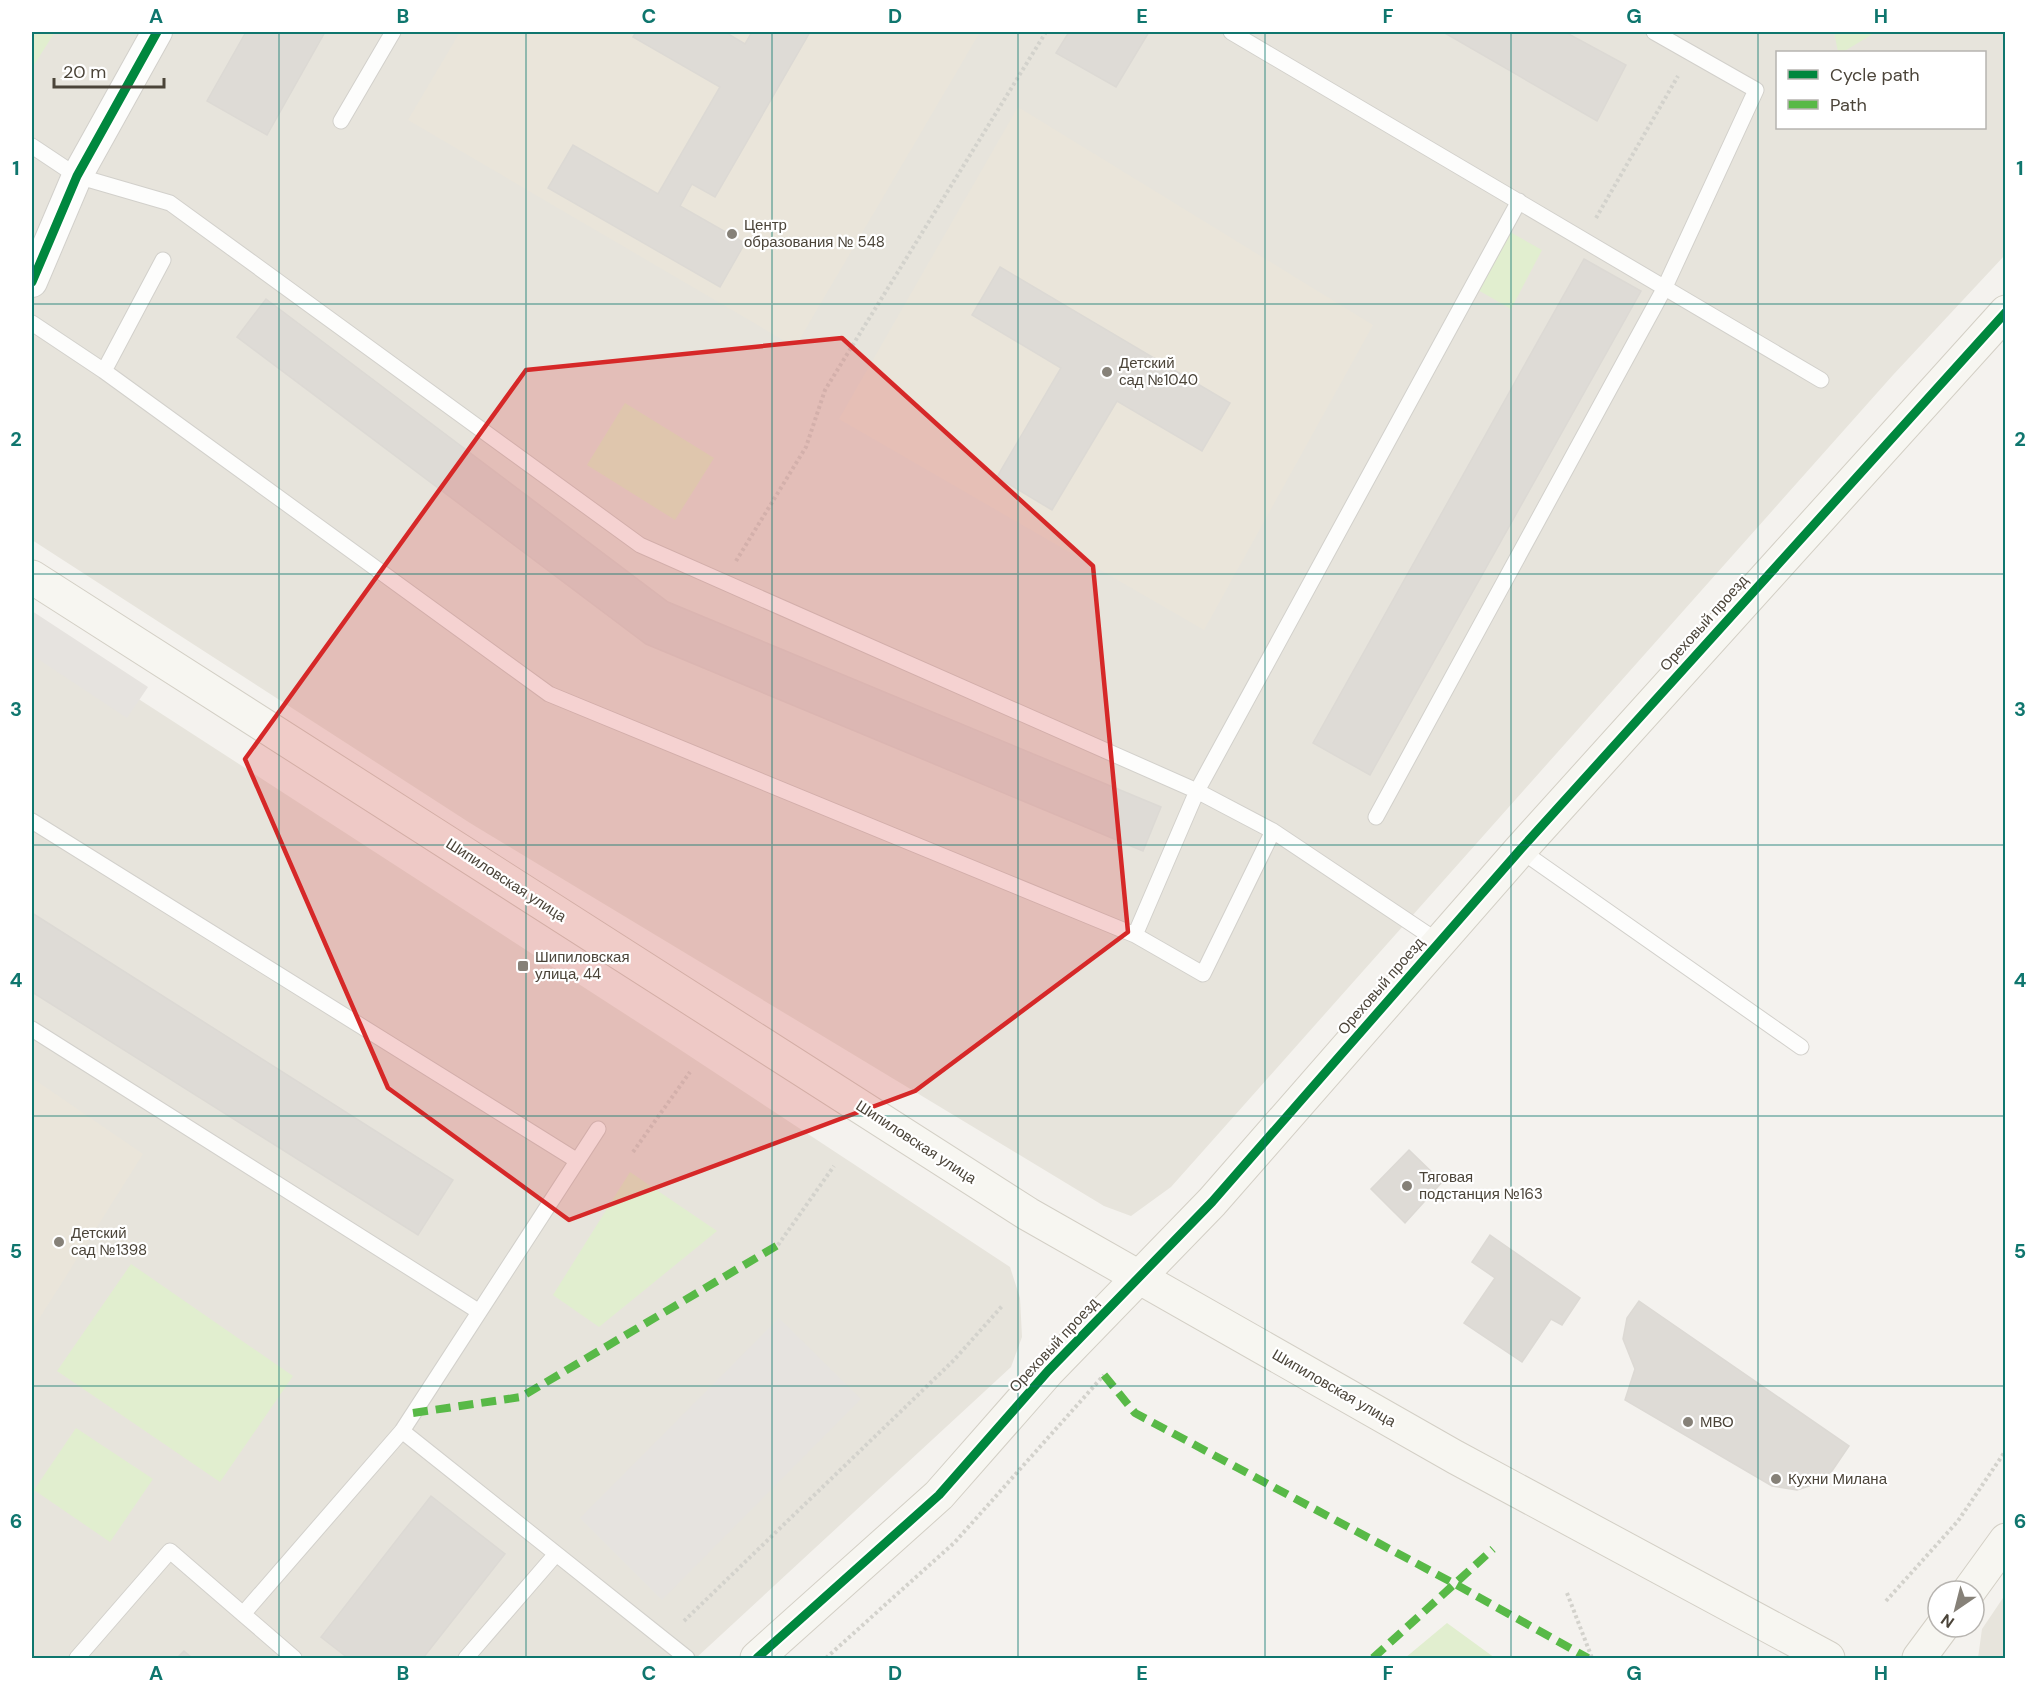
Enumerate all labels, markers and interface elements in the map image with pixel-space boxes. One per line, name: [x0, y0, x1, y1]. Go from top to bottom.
text: A: [149, 3, 163, 29]
text: B: [397, 3, 409, 29]
text: C: [642, 3, 656, 29]
text: D: [888, 3, 902, 29]
text: E: [1136, 3, 1148, 29]
text: F: [1382, 3, 1394, 29]
text: G: [1626, 3, 1642, 29]
text: H: [1874, 3, 1888, 29]
scale bar: [54, 51, 164, 89]
legend: [1776, 51, 1986, 129]
text: 20 m: [63, 60, 106, 84]
text: Cycle path: [1830, 63, 1920, 87]
text: Path: [1830, 93, 1867, 117]
text: 1: [12, 155, 20, 181]
text: 1: [2016, 155, 2024, 181]
place label: Центр образования № 548: [744, 215, 885, 252]
marker: Центр образования № 548: [725, 227, 739, 241]
place label: Детский сад №1040: [1119, 353, 1198, 390]
marker: Детский сад №1040: [1100, 365, 1114, 379]
text: 2: [10, 426, 22, 452]
text: 2: [2014, 426, 2026, 452]
street label: Ореховый проезд: [1655, 570, 1753, 675]
text: 3: [10, 696, 22, 722]
text: 3: [2014, 696, 2026, 722]
street label: Шипиловская улица: [442, 834, 571, 927]
street label: Ореховый проезд: [1333, 933, 1429, 1039]
place label: Шипиловская улица, 44: [535, 947, 630, 984]
marker: Шипиловская улица, 44: [516, 959, 530, 973]
text: 4: [10, 967, 23, 993]
text: 4: [2014, 967, 2027, 993]
street label: Шипиловская улица: [852, 1096, 981, 1189]
place label: Тяговая подстанция №163: [1419, 1167, 1543, 1204]
marker: Тяговая подстанция №163: [1400, 1179, 1414, 1193]
place label: Детский сад №1398: [71, 1223, 147, 1260]
marker: Детский сад №1398: [52, 1235, 66, 1249]
text: 5: [10, 1238, 22, 1264]
text: 5: [2014, 1238, 2026, 1264]
street label: Ореховый проезд: [1005, 1293, 1103, 1397]
street label: Шипиловская улица: [1268, 1344, 1400, 1432]
place label: МВО: [1700, 1412, 1734, 1432]
marker: МВО: [1681, 1415, 1695, 1429]
place label: Кухни Милана: [1788, 1469, 1888, 1489]
marker: Кухни Милана: [1769, 1472, 1783, 1486]
text: 6: [10, 1508, 22, 1534]
text: 6: [2014, 1508, 2026, 1534]
north arrow: [1926, 1579, 1986, 1639]
text: N: [1937, 1609, 1958, 1633]
text: A: [149, 1660, 163, 1686]
text: B: [397, 1660, 409, 1686]
text: C: [642, 1660, 656, 1686]
text: D: [888, 1660, 902, 1686]
text: E: [1136, 1660, 1148, 1686]
text: F: [1382, 1660, 1394, 1686]
text: G: [1626, 1660, 1642, 1686]
text: H: [1874, 1660, 1888, 1686]

